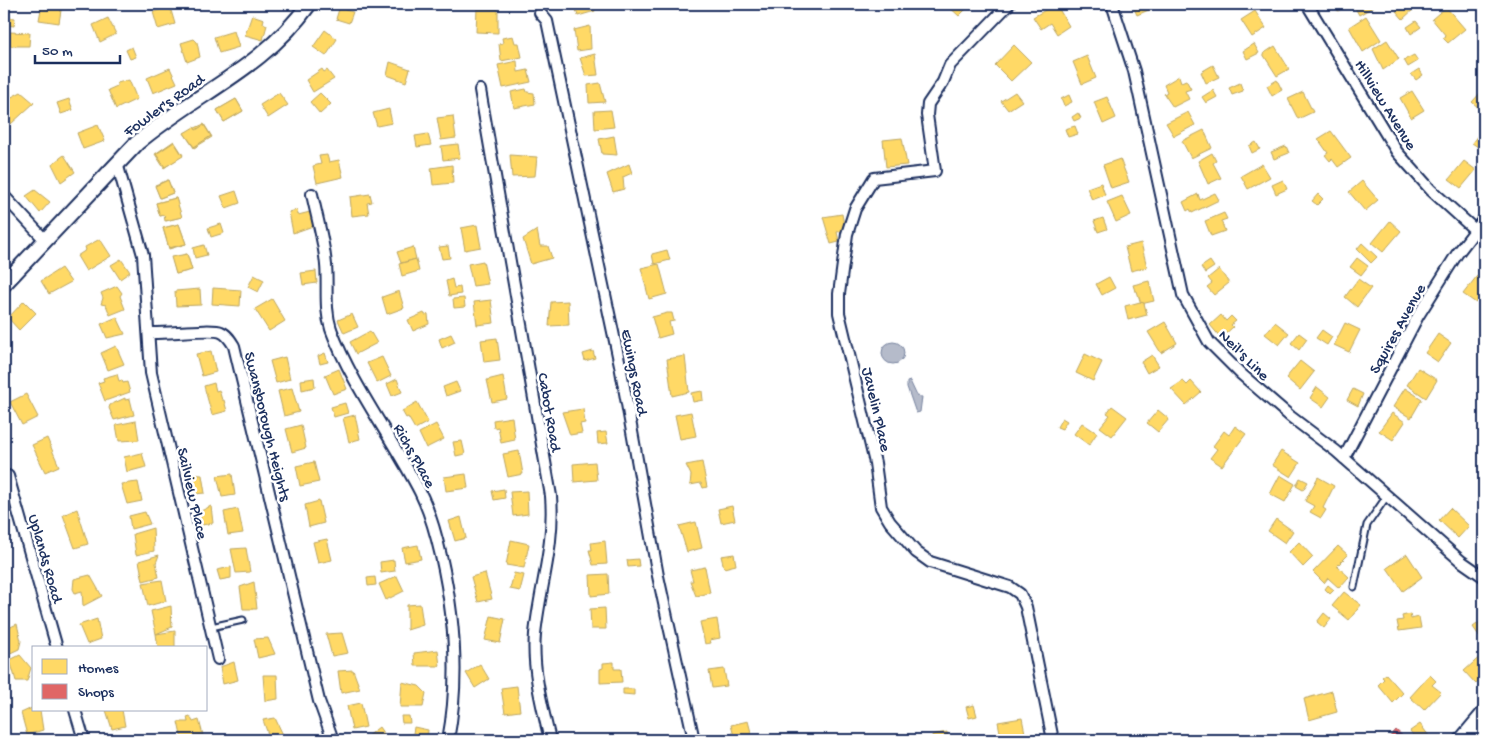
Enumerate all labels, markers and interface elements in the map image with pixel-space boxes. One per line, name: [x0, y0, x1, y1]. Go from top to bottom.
scale bar: [35, 32, 120, 64]
text: 50 m: [42, 43, 73, 61]
street label: Hillview Avenue: [1349, 57, 1420, 155]
street label: Fowler's Road: [120, 70, 210, 143]
street label: Squires Avenue: [1367, 281, 1432, 378]
street label: Neil's Line: [1213, 327, 1273, 387]
street label: Ewings Road: [615, 328, 651, 419]
street label: Swansborough Heights: [238, 350, 294, 504]
street label: Javelin Place: [856, 366, 894, 455]
street label: Cabot Road: [531, 372, 564, 455]
street label: Richs Place: [388, 421, 439, 493]
street label: Sailview Place: [171, 446, 210, 542]
street label: Uplands Road: [22, 513, 66, 607]
legend: [32, 646, 208, 712]
text: Homes: [78, 660, 119, 678]
text: Shops: [78, 684, 114, 702]

